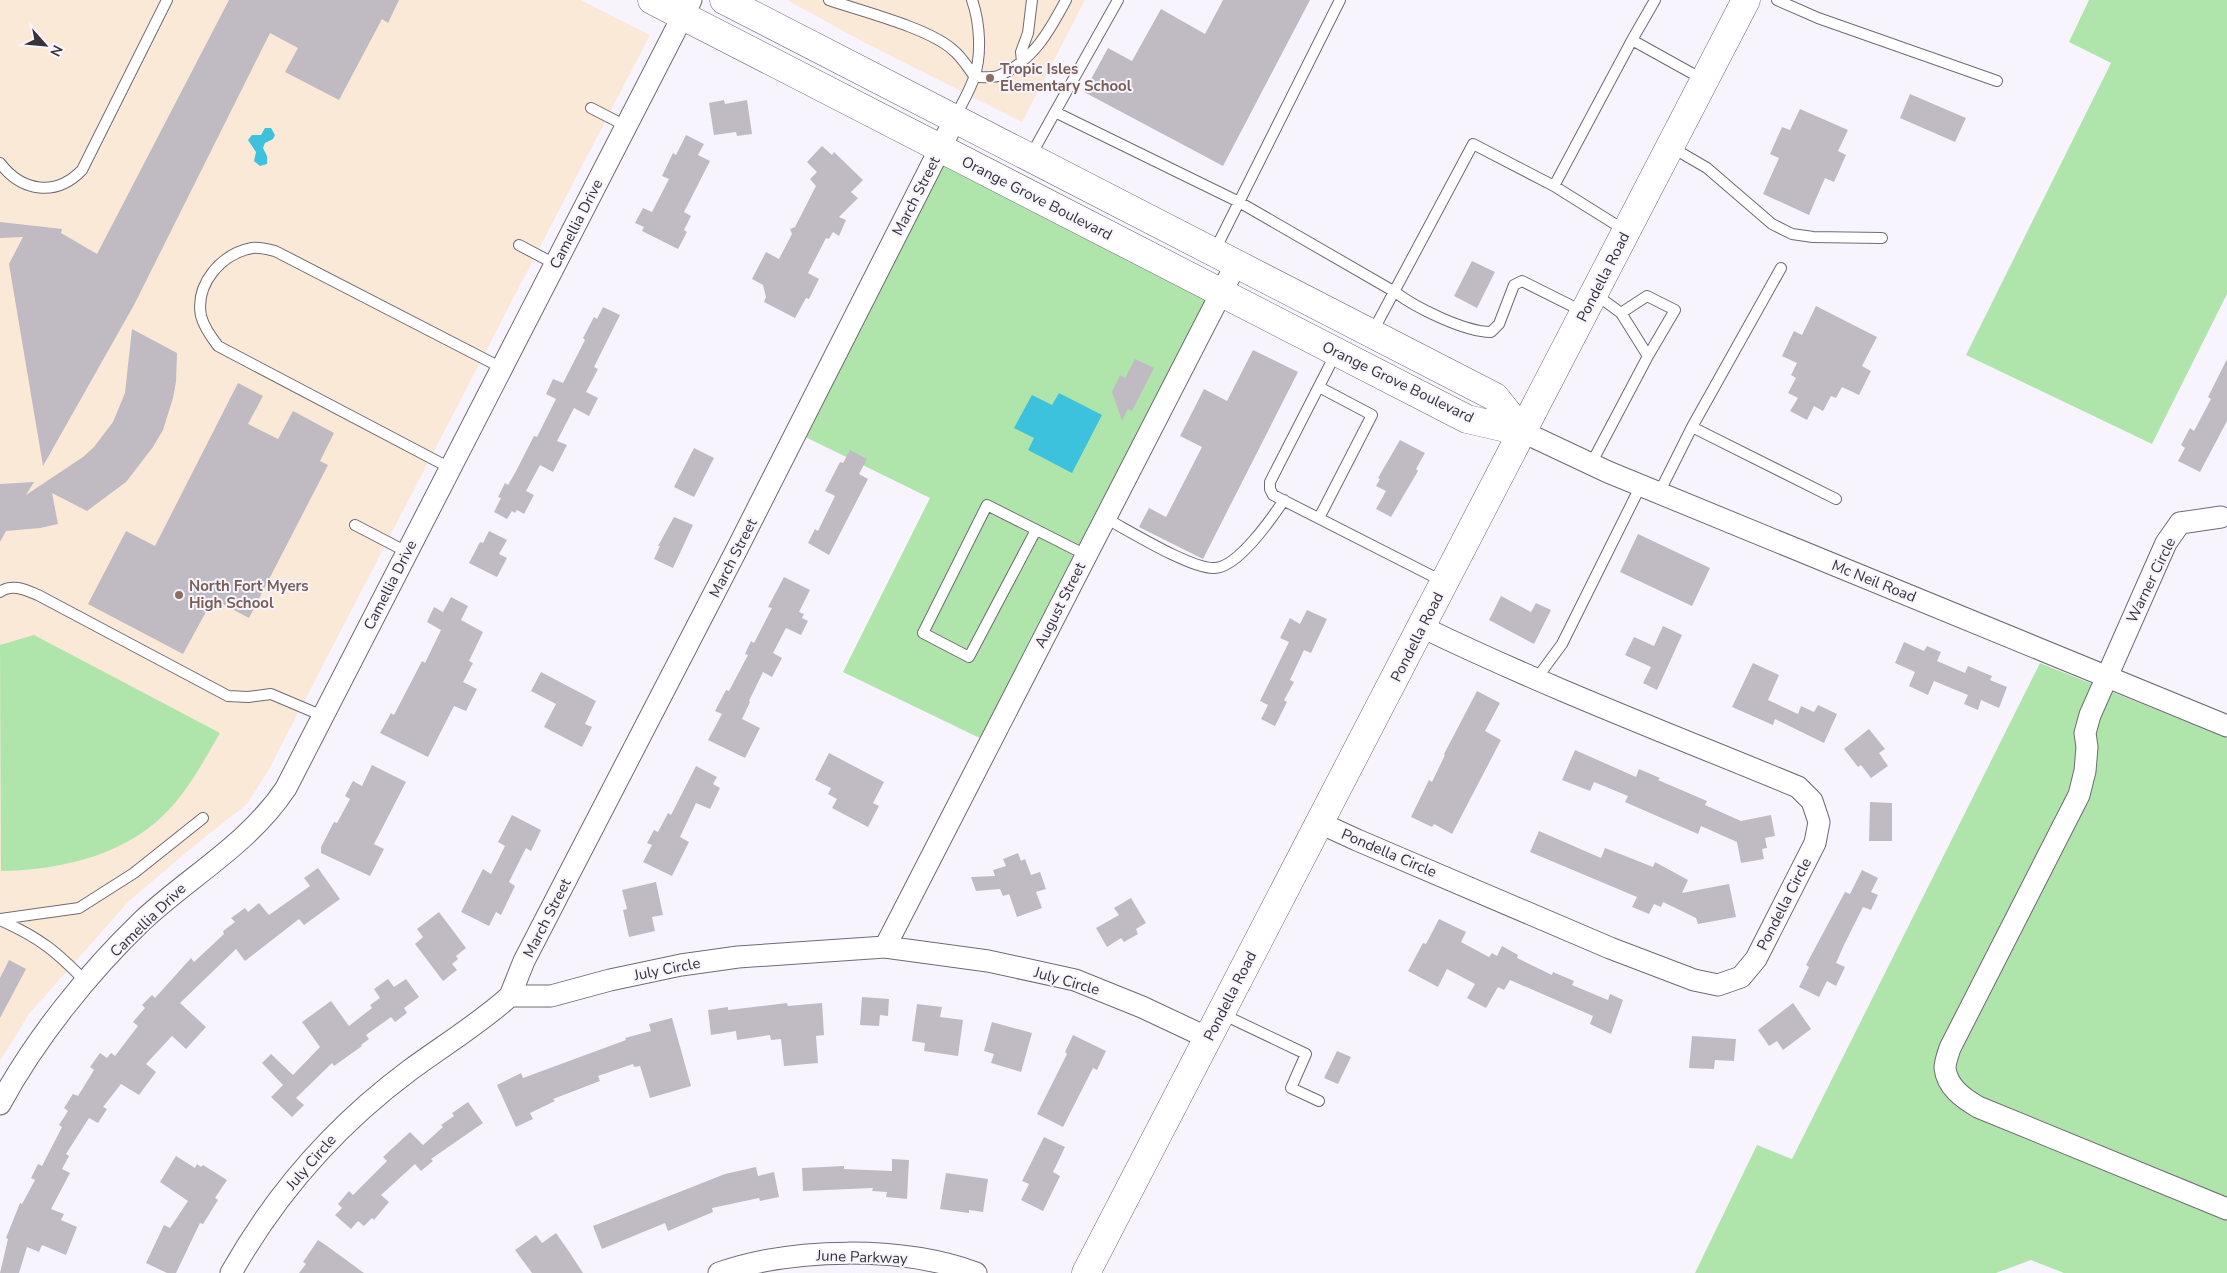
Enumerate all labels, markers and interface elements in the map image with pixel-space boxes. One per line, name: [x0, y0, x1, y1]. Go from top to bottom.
north arrow: [20, 20, 70, 70]
text: N: [45, 42, 67, 60]
place label: Tropic Isles Elementary School: [1000, 59, 1132, 96]
marker: Tropic Isles Elementary School: [984, 72, 996, 84]
street label: Orange Grove Boulevard: [958, 151, 1116, 245]
street label: March Street: [888, 152, 945, 239]
street label: Camellia Drive: [545, 176, 607, 272]
street label: Pondella Road: [1572, 229, 1634, 325]
street label: Orange Grove Boulevard: [1319, 337, 1477, 427]
street label: March Street: [705, 514, 762, 601]
street label: Warner Circle: [2122, 534, 2180, 626]
street label: Camellia Drive: [359, 537, 421, 633]
street label: Mc Neil Road: [1829, 555, 1919, 607]
street label: August Street: [1030, 558, 1091, 651]
place label: North Fort Myers High School: [189, 576, 309, 613]
marker: North Fort Myers High School: [173, 589, 185, 601]
street label: Pondella Road: [1386, 589, 1448, 685]
street label: Pondella Circle: [1338, 824, 1440, 882]
street label: Pondella Circle: [1752, 854, 1816, 954]
street label: March Street: [519, 874, 576, 961]
street label: Camellia Drive: [106, 879, 190, 961]
street label: Pondella Road: [1199, 948, 1261, 1044]
street label: July Circle: [631, 953, 702, 985]
street label: July Circle: [1031, 962, 1102, 1000]
street label: July Circle: [281, 1130, 341, 1195]
street label: June Parkway: [815, 1245, 908, 1269]

